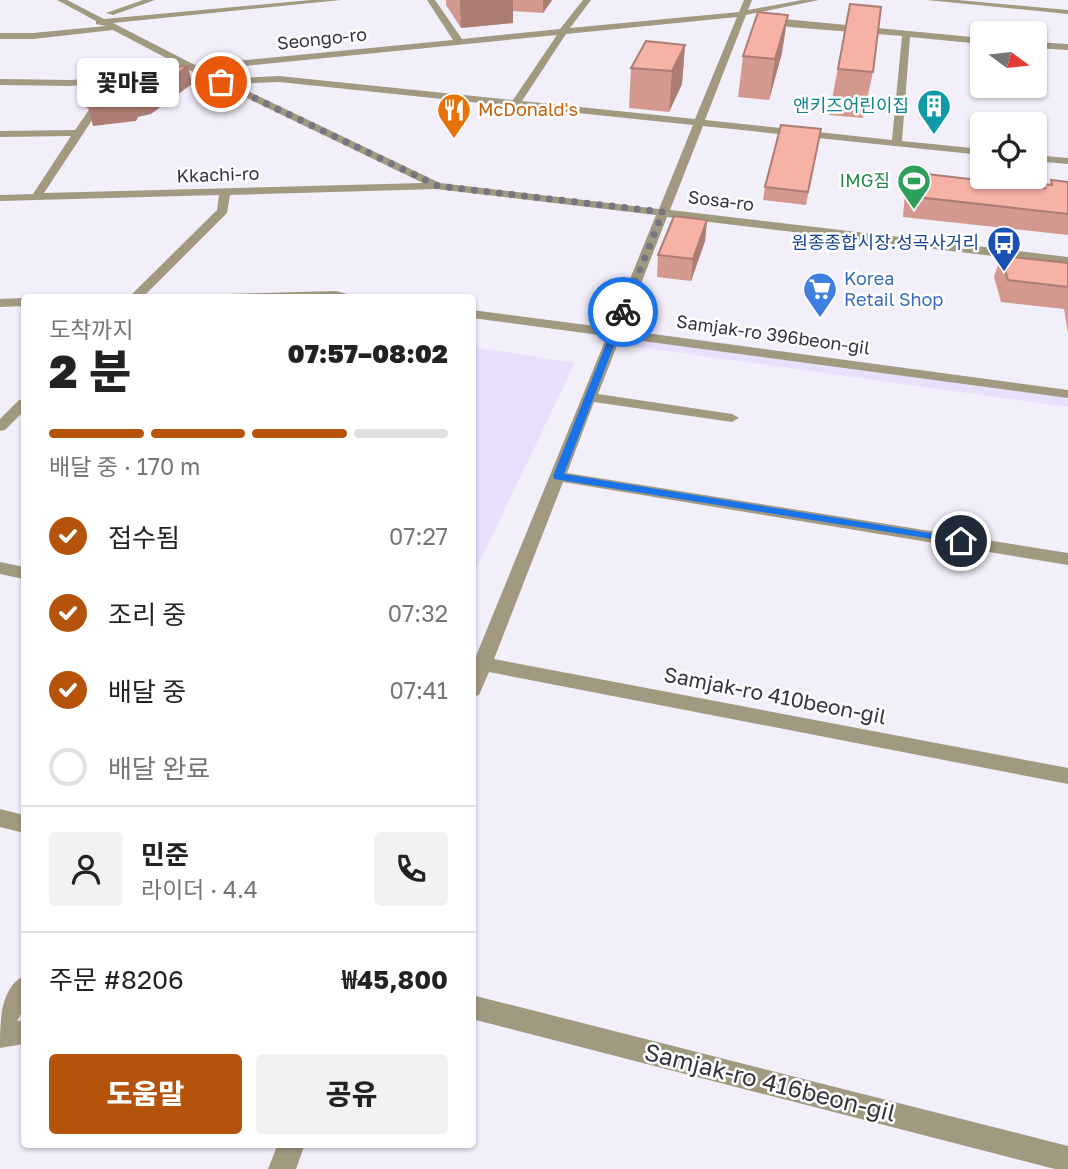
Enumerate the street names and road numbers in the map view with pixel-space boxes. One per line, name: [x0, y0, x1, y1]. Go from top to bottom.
street label: Seongo-ro: [276, 22, 368, 54]
street label: Kkachi-ro: [176, 162, 260, 186]
street label: Sosa-ro: [687, 185, 755, 215]
street label: Samjak-ro 396beon-gil: [675, 310, 872, 359]
street label: Samjak-ro 410beon-gil: [662, 661, 889, 729]
street label: Samjak-ro 416beon-gil: [642, 1036, 899, 1127]

